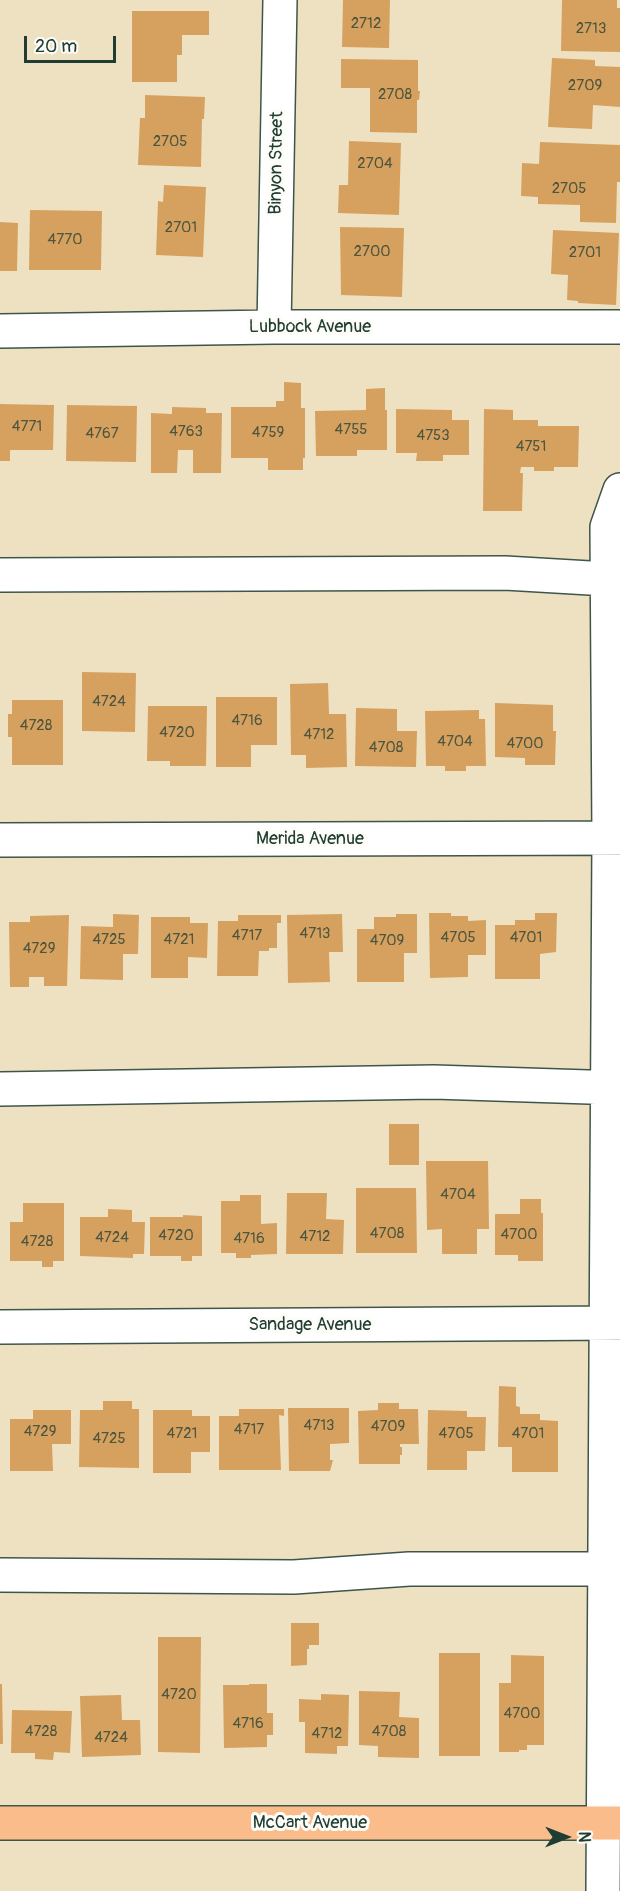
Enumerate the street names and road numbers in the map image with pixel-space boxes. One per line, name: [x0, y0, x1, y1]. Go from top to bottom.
street label: Binyon Street: [265, 111, 289, 215]
street label: Lubbock Avenue: [249, 316, 371, 338]
street label: Merida Avenue: [256, 828, 364, 850]
street label: Sandage Avenue: [249, 1314, 371, 1336]
street label: McCart Avenue: [253, 1812, 367, 1834]

